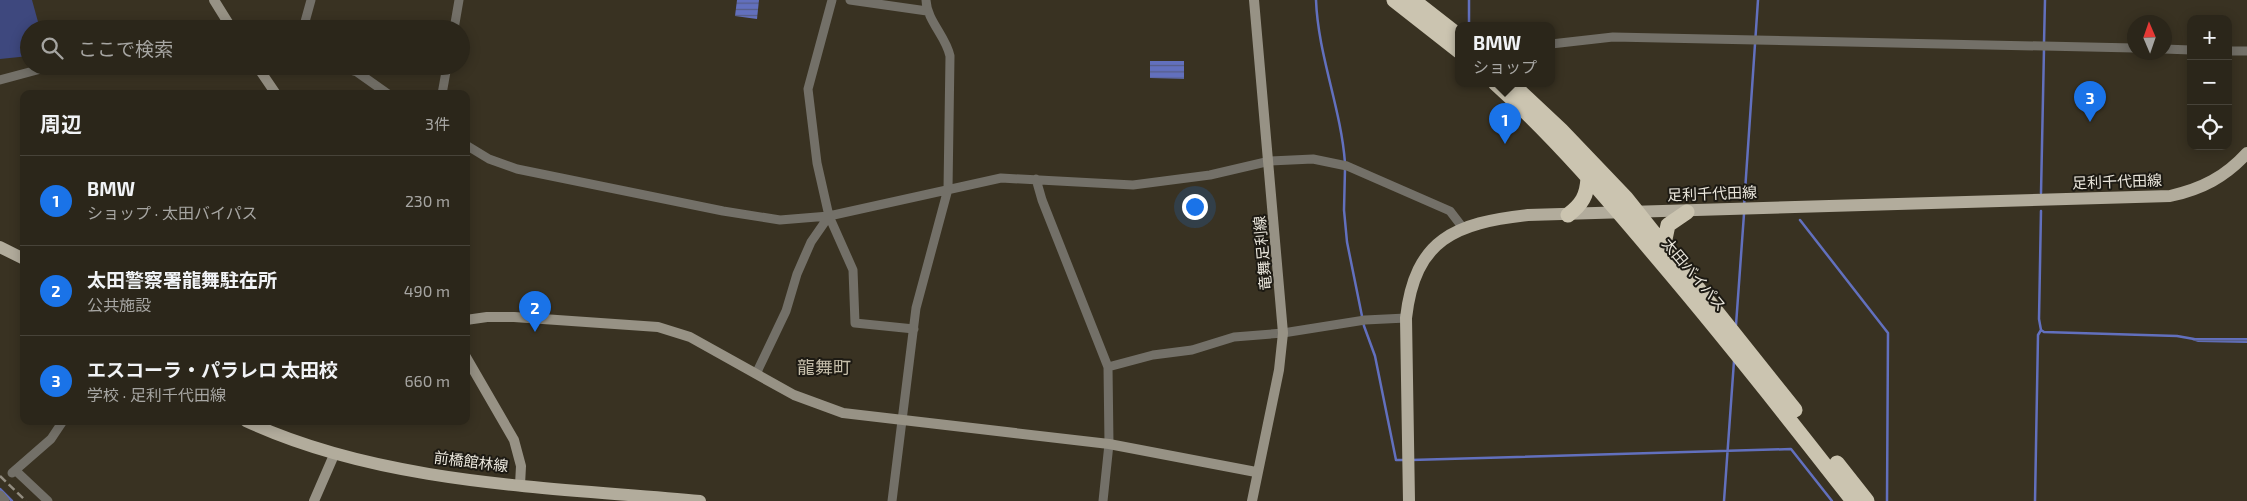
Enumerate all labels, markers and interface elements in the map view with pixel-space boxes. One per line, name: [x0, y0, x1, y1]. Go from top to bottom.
north arrow: [2127, 15, 2172, 60]
map controls: [2187, 15, 2232, 150]
button: +: [2187, 15, 2232, 60]
search box: [20, 20, 470, 75]
popup: [1455, 22, 1555, 87]
text: BMW: [1473, 31, 1521, 54]
icon: search: [38, 34, 66, 62]
text: ここで検索: [78, 37, 173, 60]
text: ショップ: [1473, 57, 1537, 76]
button: −: [2187, 60, 2232, 105]
pin: 3: [2074, 81, 2106, 122]
pin: 1: [1489, 103, 1521, 144]
button: locate: [2187, 105, 2232, 150]
text: 周辺: [40, 111, 82, 136]
text: 3件: [425, 114, 450, 133]
street label: 足利千代田線: [2072, 170, 2162, 192]
text: BMW: [87, 177, 135, 200]
street label: 足利千代田線: [1667, 182, 1757, 204]
text: 1: [53, 191, 59, 210]
text: 230 m: [405, 191, 450, 210]
your location: [1182, 194, 1208, 220]
text: ショップ · 太田バイパス: [87, 203, 258, 222]
street label: 竜舞足利線: [1250, 215, 1274, 291]
street label: 太田バイパス: [1659, 234, 1730, 315]
text: 太田警察署龍舞駐在所: [87, 268, 277, 291]
text: 2: [51, 281, 61, 300]
text: 490 m: [404, 281, 450, 300]
pin: 2: [519, 291, 551, 332]
text: 公共施設: [87, 295, 151, 314]
district label: 龍舞町: [797, 356, 851, 378]
text: エスコーラ・パラレロ 太田校: [87, 358, 338, 381]
text: 3: [51, 371, 61, 390]
text: 660 m: [404, 371, 450, 390]
text: 学校 · 足利千代田線: [87, 385, 226, 404]
street label: 前橋館林線: [433, 448, 509, 475]

